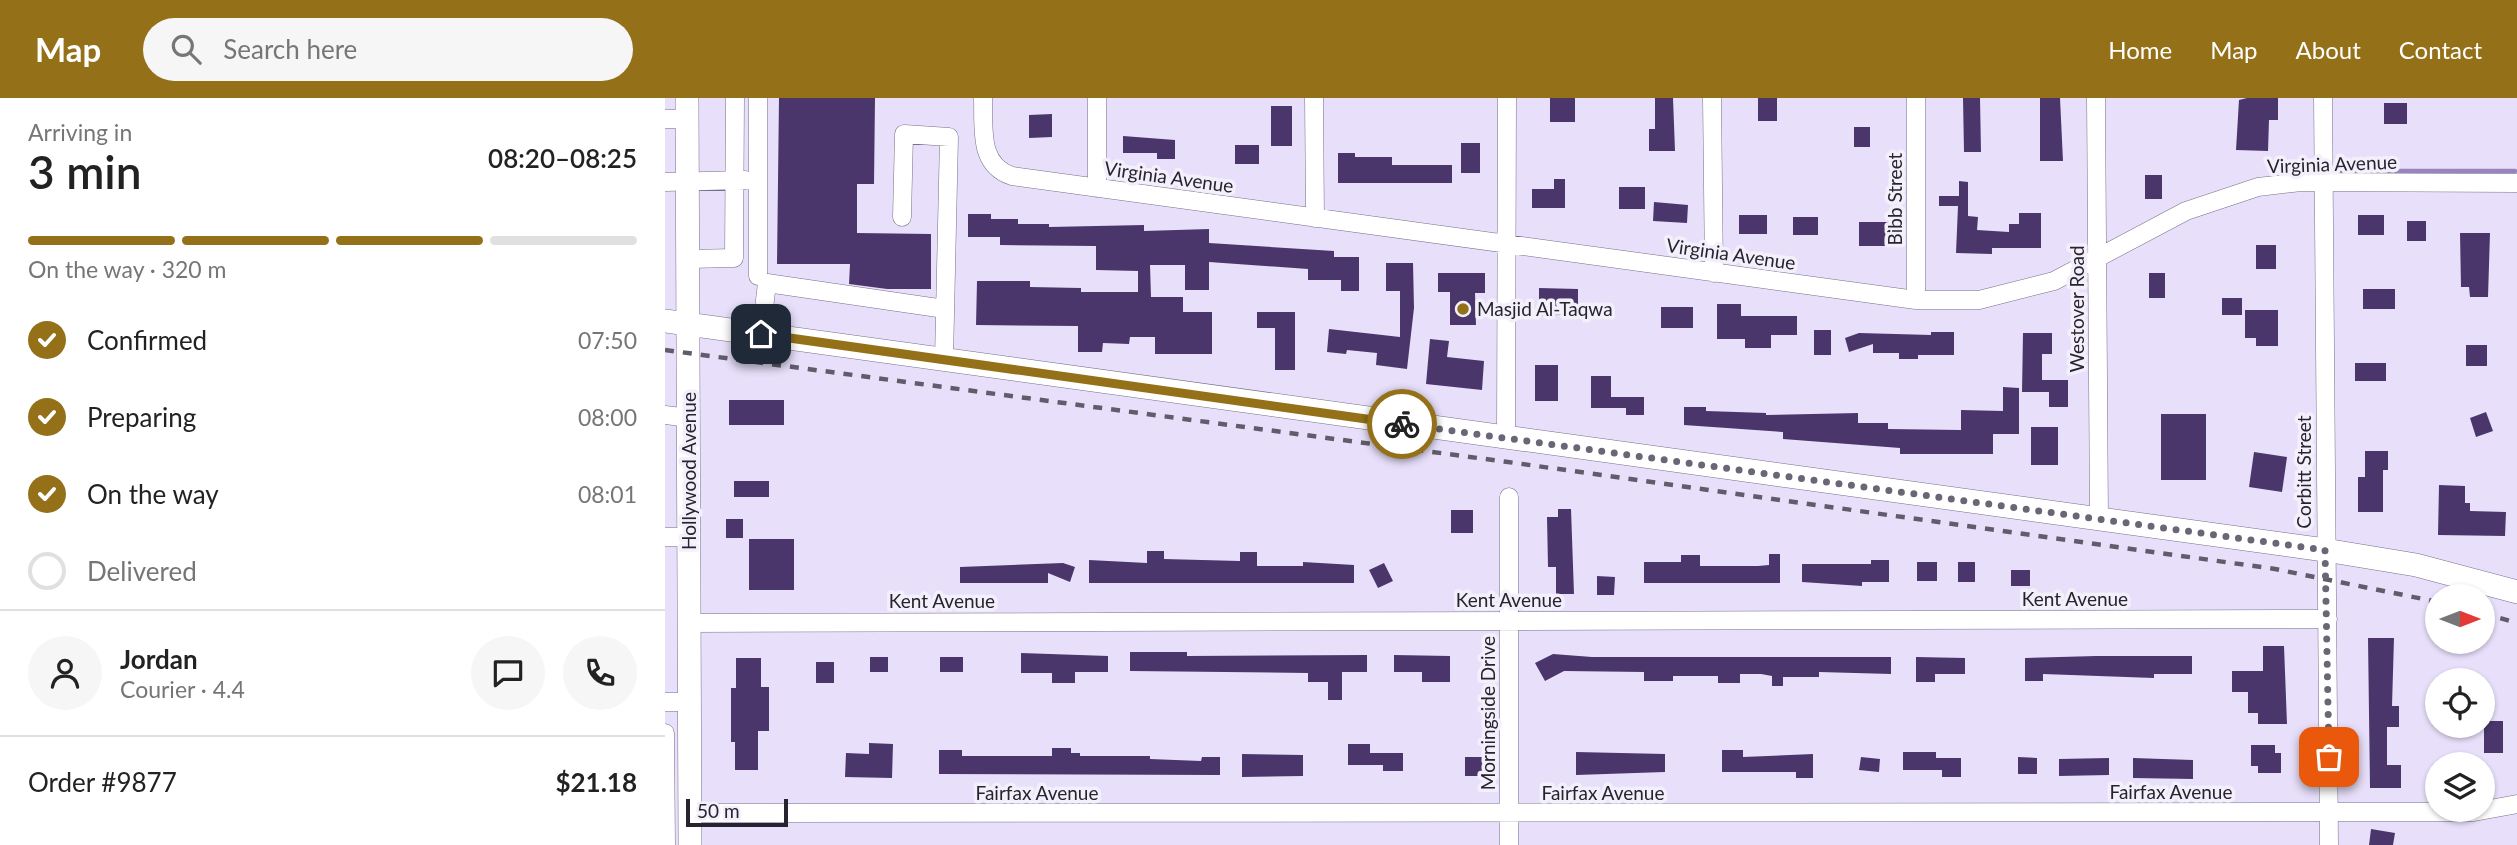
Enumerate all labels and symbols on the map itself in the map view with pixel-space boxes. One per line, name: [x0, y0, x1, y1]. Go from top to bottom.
street label: Virginia Avenue: [2266, 150, 2397, 177]
street label: Bibb Street: [1883, 152, 1906, 245]
street label: Virginia Avenue: [1103, 156, 1235, 197]
street label: Virginia Avenue: [1665, 233, 1797, 274]
street label: Westover Road: [2065, 245, 2088, 373]
place label: Masjid Al-Taqwa: [1477, 297, 1613, 320]
marker: Masjid Al-Taqwa: [1455, 301, 1471, 317]
pin: [731, 304, 791, 364]
courier: [1367, 389, 1437, 459]
street label: Hollywood Avenue: [677, 392, 700, 550]
street label: Corbitt Street: [2292, 415, 2315, 529]
north arrow: [2425, 584, 2495, 654]
street label: Kent Avenue: [2022, 587, 2128, 610]
street label: Kent Avenue: [1456, 588, 1562, 611]
street label: Kent Avenue: [889, 589, 995, 612]
street label: Morningside Drive: [1476, 636, 1499, 790]
pin: [2299, 727, 2359, 787]
street label: Fairfax Avenue: [2110, 780, 2232, 803]
street label: Fairfax Avenue: [976, 781, 1098, 804]
street label: Fairfax Avenue: [1542, 781, 1664, 804]
scale bar: [686, 796, 787, 828]

